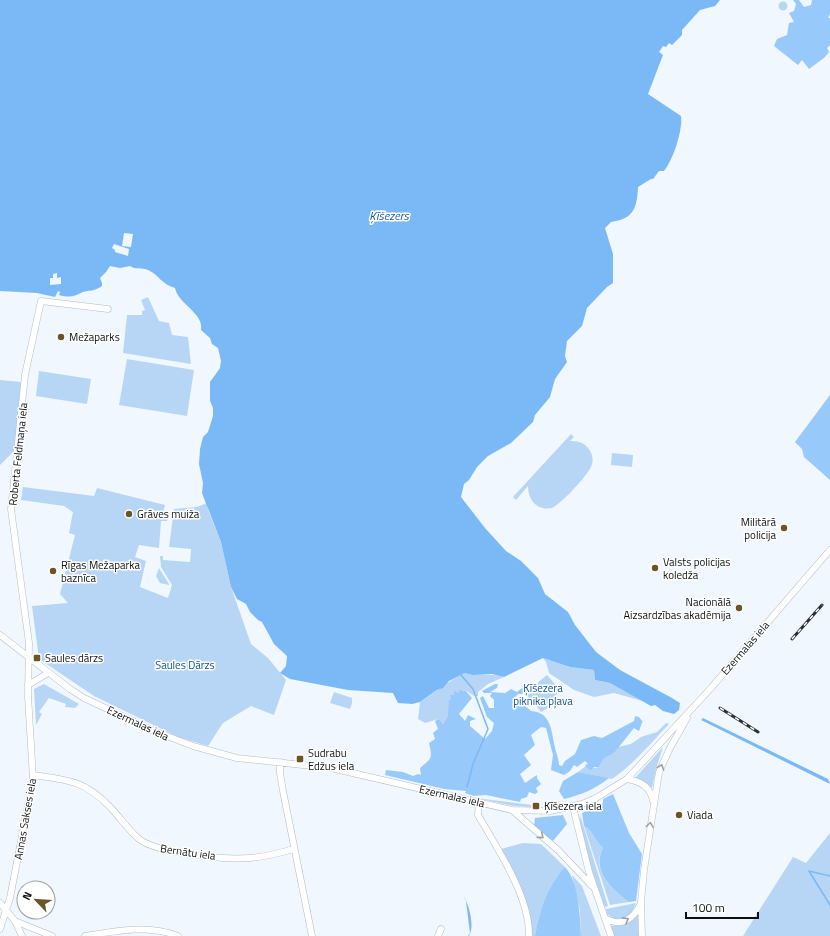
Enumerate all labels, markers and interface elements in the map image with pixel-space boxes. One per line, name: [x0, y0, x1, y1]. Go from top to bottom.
water label: Ķīšezers: [369, 206, 409, 225]
place label: Mežaparks: [69, 329, 120, 345]
marker: Mežaparks: [56, 332, 66, 342]
street label: Roberta Feldmaņa iela: [5, 401, 31, 506]
place label: Grāves muiža: [137, 506, 200, 522]
marker: Grāves muiža: [124, 509, 134, 519]
place label: Militārā policija: [741, 514, 776, 543]
marker: Militārā policija: [779, 523, 789, 533]
place label: Valsts policijas koledža: [663, 554, 730, 583]
place label: Rīgas Mežaparka baznīca: [61, 557, 140, 586]
marker: Valsts policijas koledža: [650, 563, 660, 573]
marker: Rīgas Mežaparka baznīca: [48, 566, 58, 576]
place label: Nacionālā Aizsardzības akadēmija: [624, 594, 731, 623]
marker: Nacionālā Aizsardzības akadēmija: [734, 603, 744, 613]
street label: Ezermalas iela: [717, 617, 773, 678]
place label: Saules dārzs: [45, 650, 103, 666]
marker: Saules dārzs: [32, 653, 42, 663]
park label: Saules Dārzs: [155, 657, 215, 673]
park label: Ķīšezera piknika pļava: [513, 680, 573, 709]
street label: Ezermalas iela: [104, 702, 172, 745]
place label: Sudrabu Edžus iela: [308, 745, 355, 774]
marker: Sudrabu Edžus iela: [295, 754, 305, 764]
one-way arrow: [657, 763, 665, 770]
street label: Annas Sakses iela: [10, 777, 40, 861]
street label: Ezermalas iela: [418, 781, 487, 811]
place label: Ķīšezera iela: [544, 798, 602, 814]
marker: Ķīšezera iela: [531, 801, 541, 811]
place label: Viada: [687, 807, 713, 823]
marker: Viada: [674, 810, 684, 820]
one-way arrow: [645, 822, 654, 828]
one-way arrow: [537, 831, 544, 838]
street label: Bernātu iela: [159, 840, 217, 864]
north arrow: [16, 880, 56, 920]
text: N: [18, 889, 36, 903]
scale bar: [686, 894, 758, 920]
text: 100 m: [692, 898, 725, 917]
one-way arrow: [622, 917, 629, 924]

